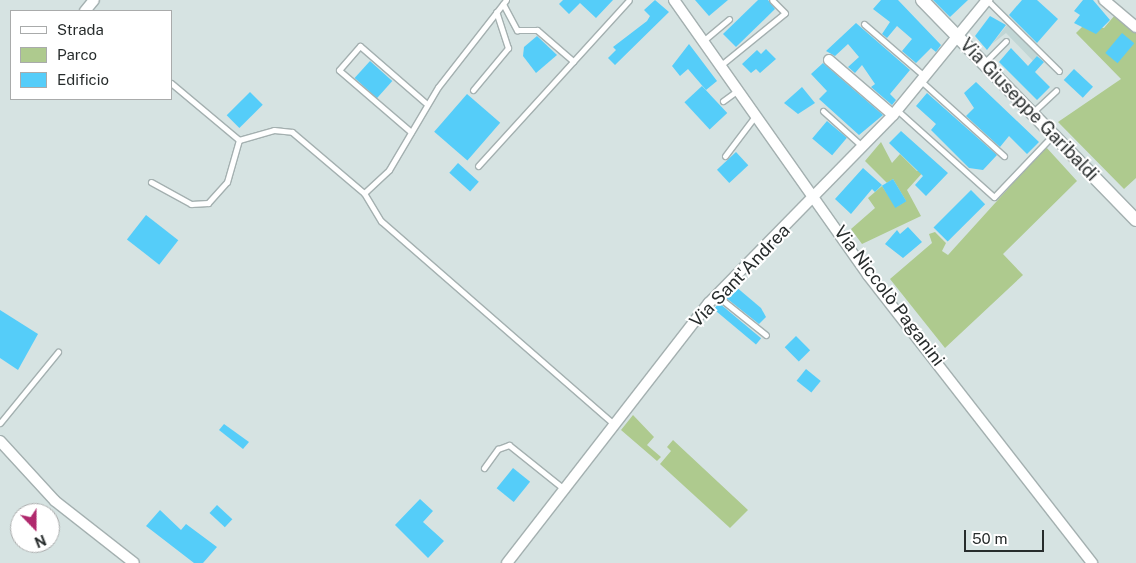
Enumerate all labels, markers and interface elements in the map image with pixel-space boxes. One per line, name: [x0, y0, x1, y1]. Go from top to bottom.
legend: [10, 10, 172, 100]
text: Strada: [57, 21, 104, 38]
street label: Via Giuseppe Garibaldi: [955, 34, 1103, 186]
text: Parco: [57, 46, 97, 63]
text: Edificio: [57, 71, 109, 88]
street label: Via Sant'Andrea: [685, 220, 795, 332]
street label: Via Niccolò Paganini: [829, 222, 949, 370]
north arrow: [10, 503, 60, 553]
scale bar: [966, 520, 1046, 552]
text: 50 m: [972, 530, 1007, 547]
text: N: [32, 532, 48, 550]

